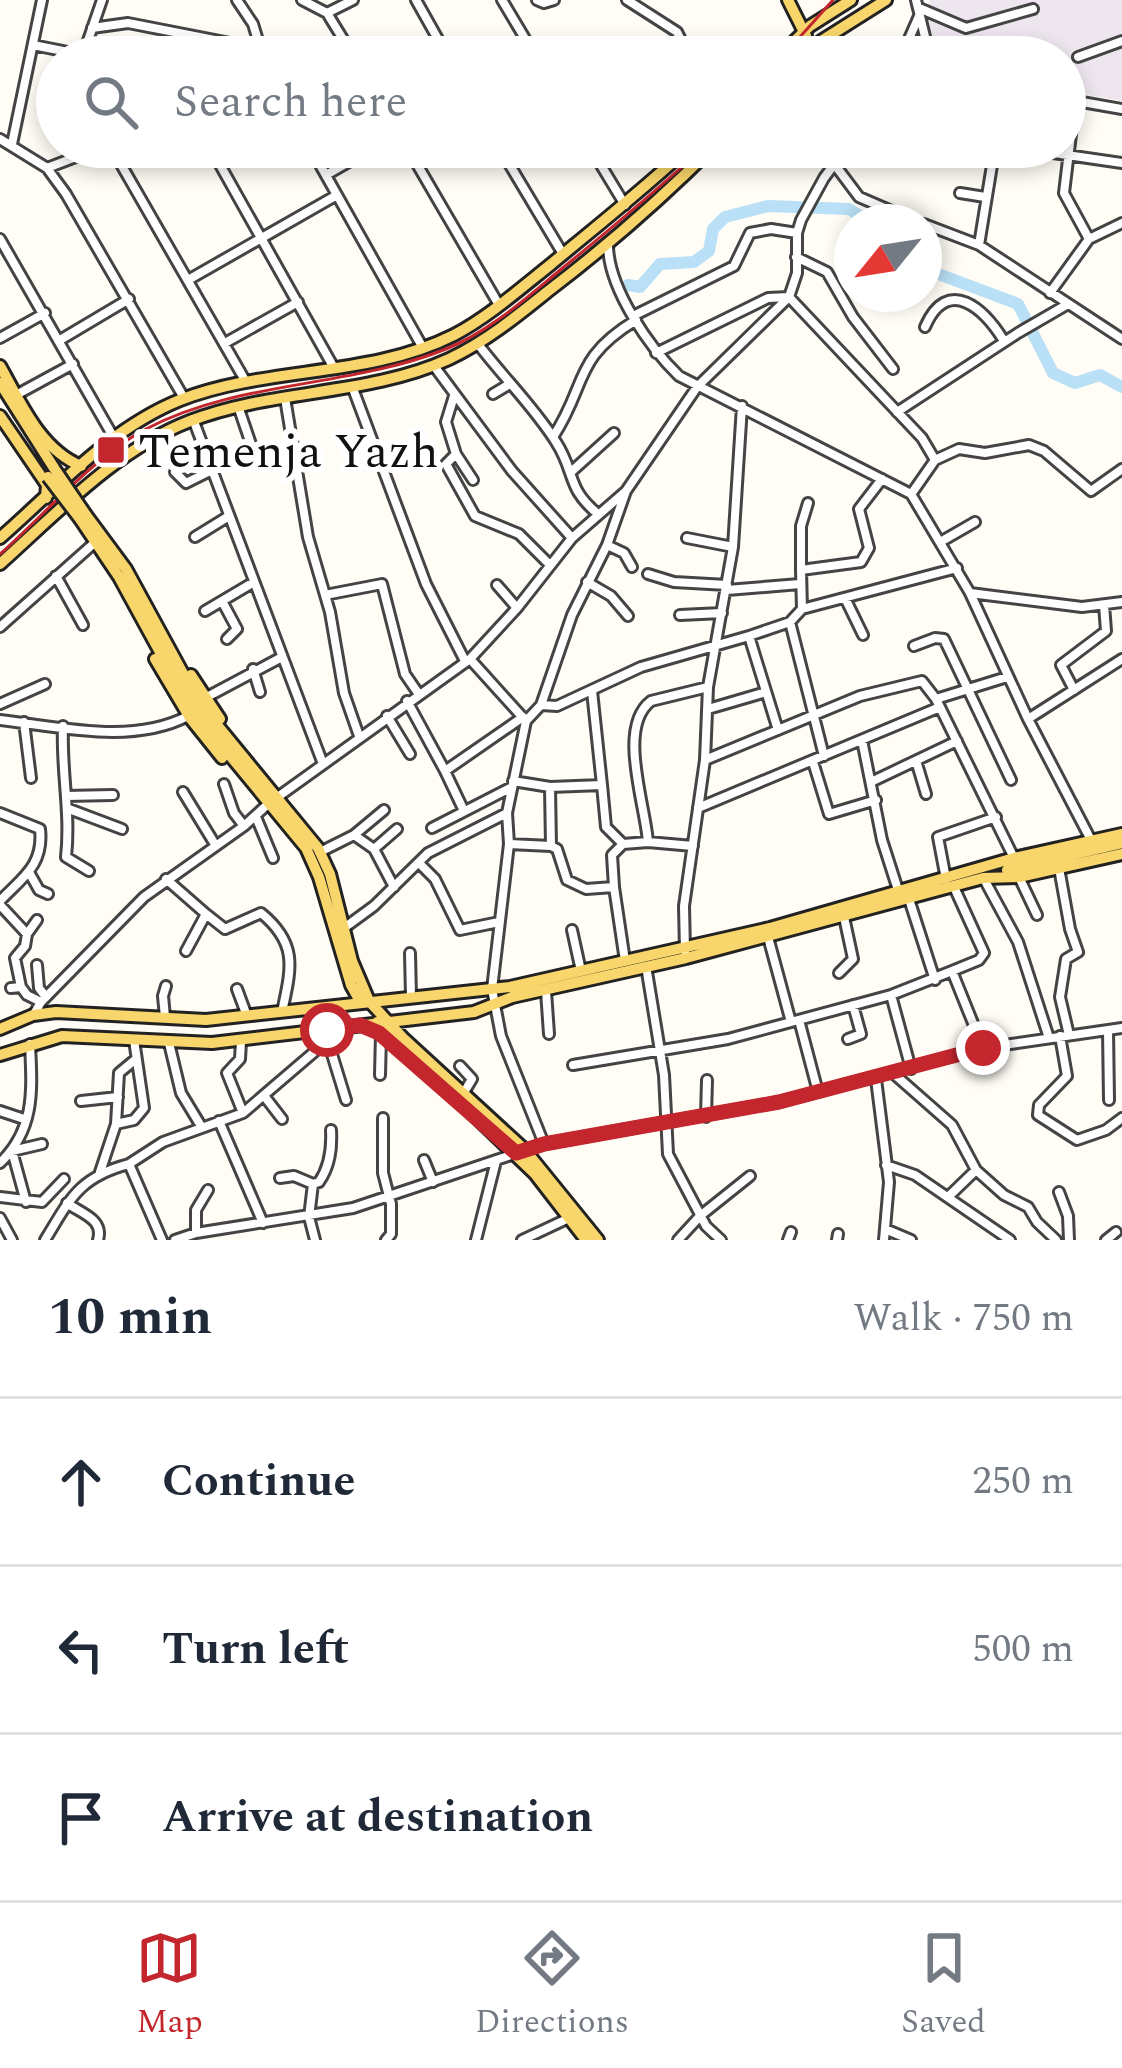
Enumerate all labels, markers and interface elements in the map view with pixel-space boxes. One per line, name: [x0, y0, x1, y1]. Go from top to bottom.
search box: [36, 36, 1086, 168]
text: Search here: [174, 68, 407, 137]
icon: search: [78, 69, 144, 135]
north arrow: [834, 204, 942, 312]
place label: Temenja Yazh: [138, 416, 439, 489]
marker: Temenja Yazh: [95, 434, 127, 466]
route start: [300, 1003, 354, 1057]
route end: [956, 1021, 1010, 1075]
text: 10 min: [48, 1279, 212, 1357]
text: Walk · 750 m: [853, 1289, 1074, 1348]
text: Continue: [162, 1447, 355, 1516]
icon: ahead: [48, 1449, 114, 1515]
text: 250 m: [972, 1452, 1074, 1511]
text: Turn left: [162, 1615, 349, 1684]
icon: left: [48, 1617, 114, 1683]
text: 500 m: [972, 1620, 1074, 1679]
text: Arrive at destination: [162, 1783, 593, 1852]
icon: arrive: [48, 1785, 114, 1851]
tab: Map: [136, 1925, 203, 2047]
tab: Directions: [475, 1925, 629, 2047]
tab: Saved: [901, 1925, 986, 2047]

